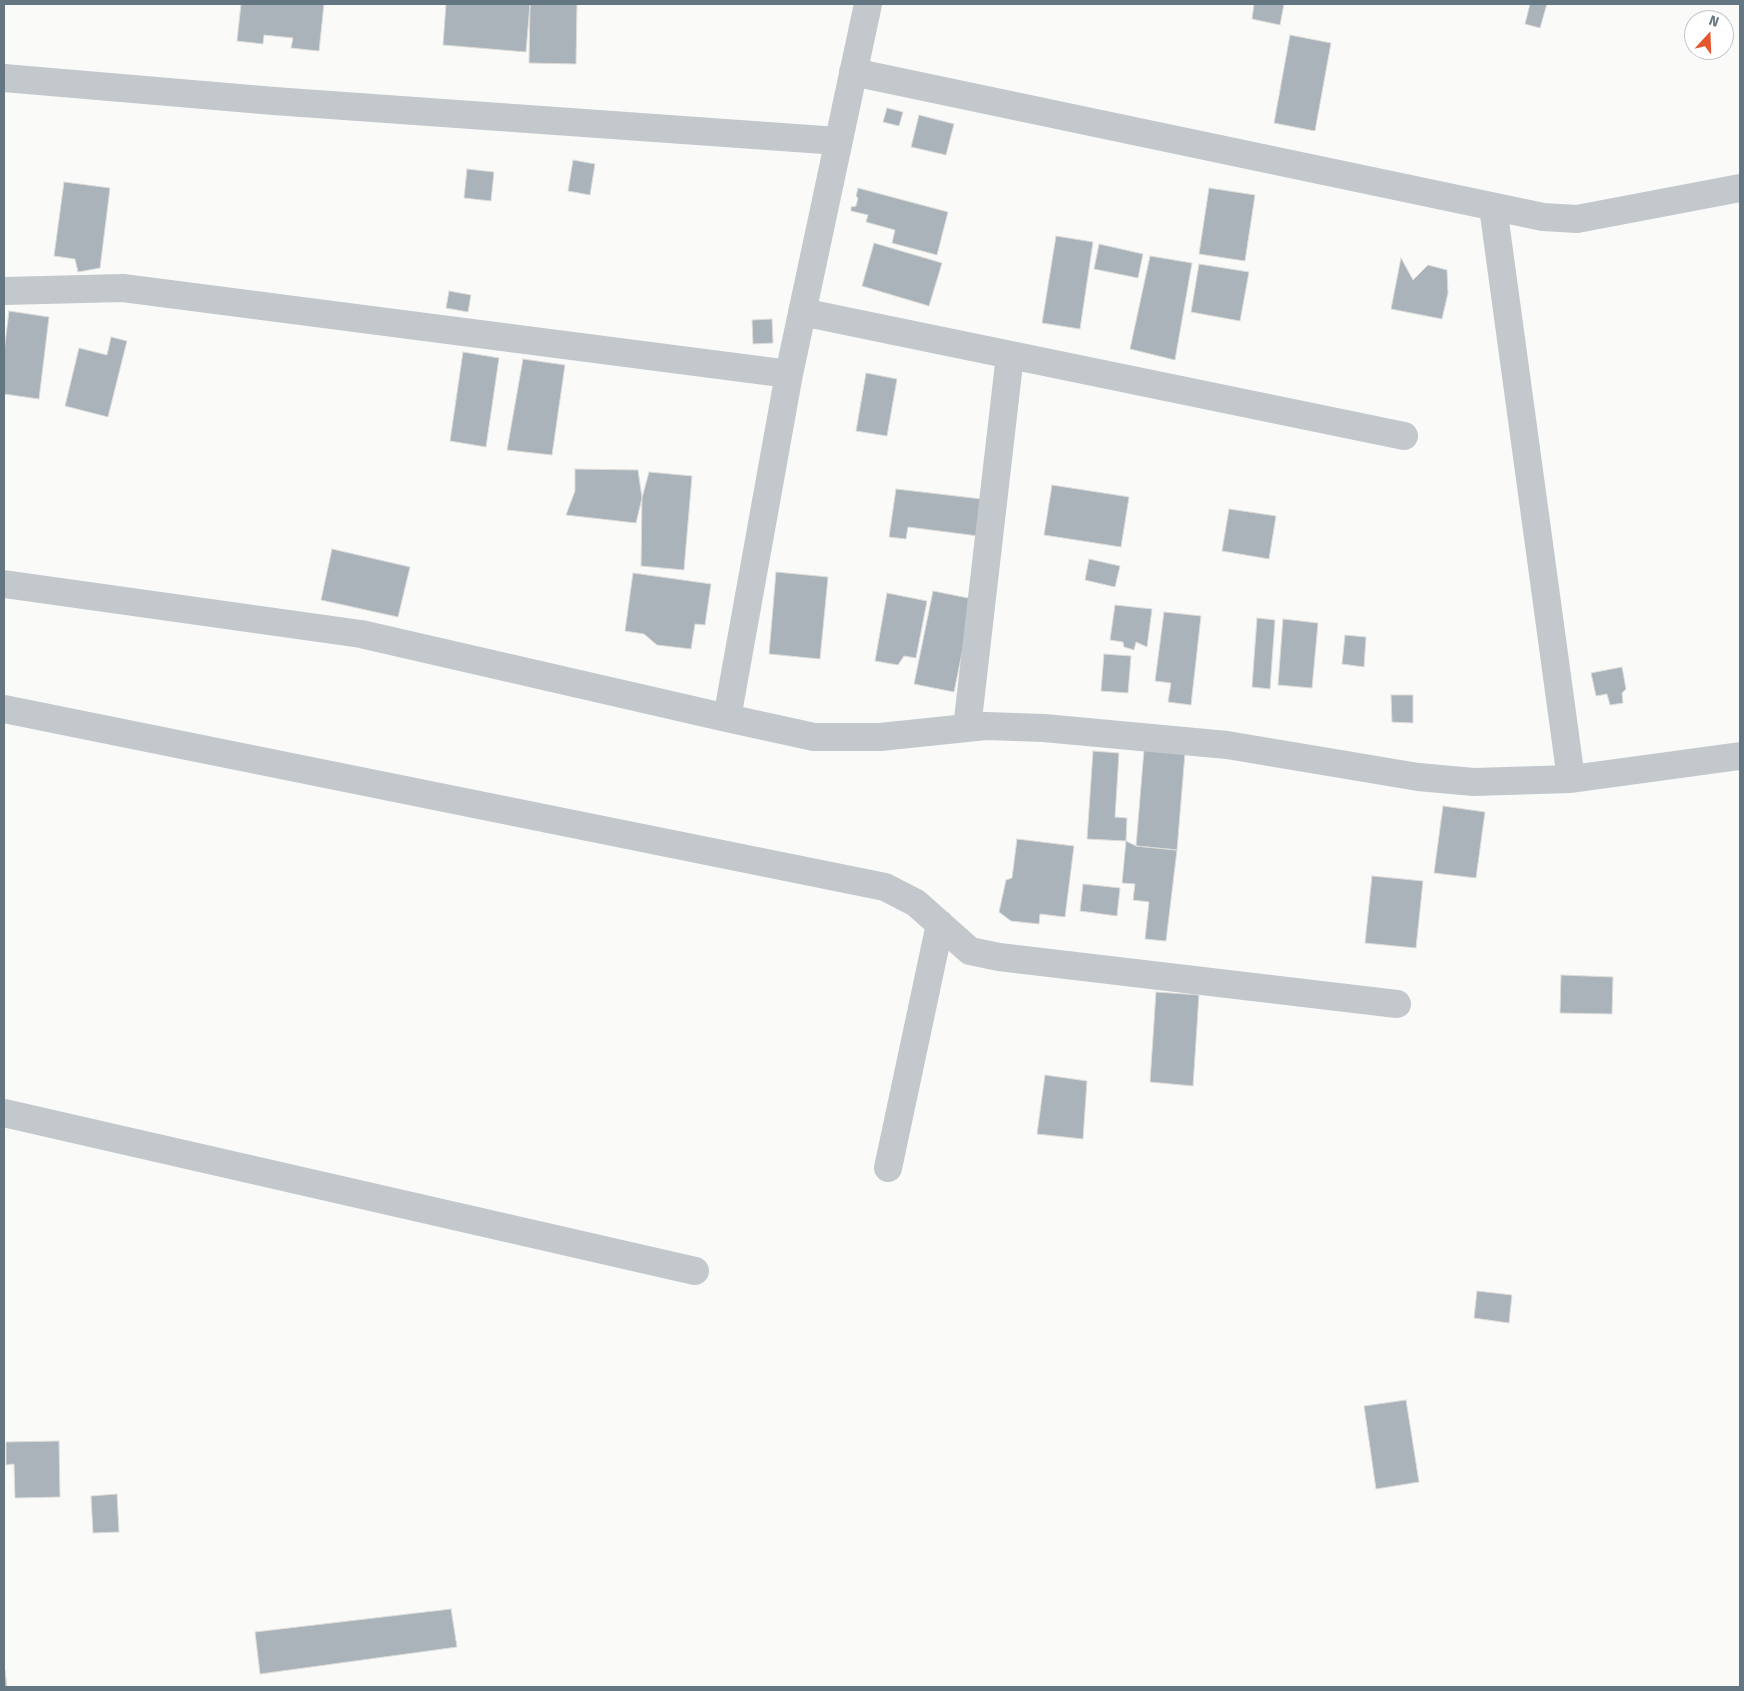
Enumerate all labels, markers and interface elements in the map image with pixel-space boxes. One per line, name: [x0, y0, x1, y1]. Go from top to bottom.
north arrow: [1684, 10, 1734, 60]
text: N: [1707, 12, 1721, 31]

